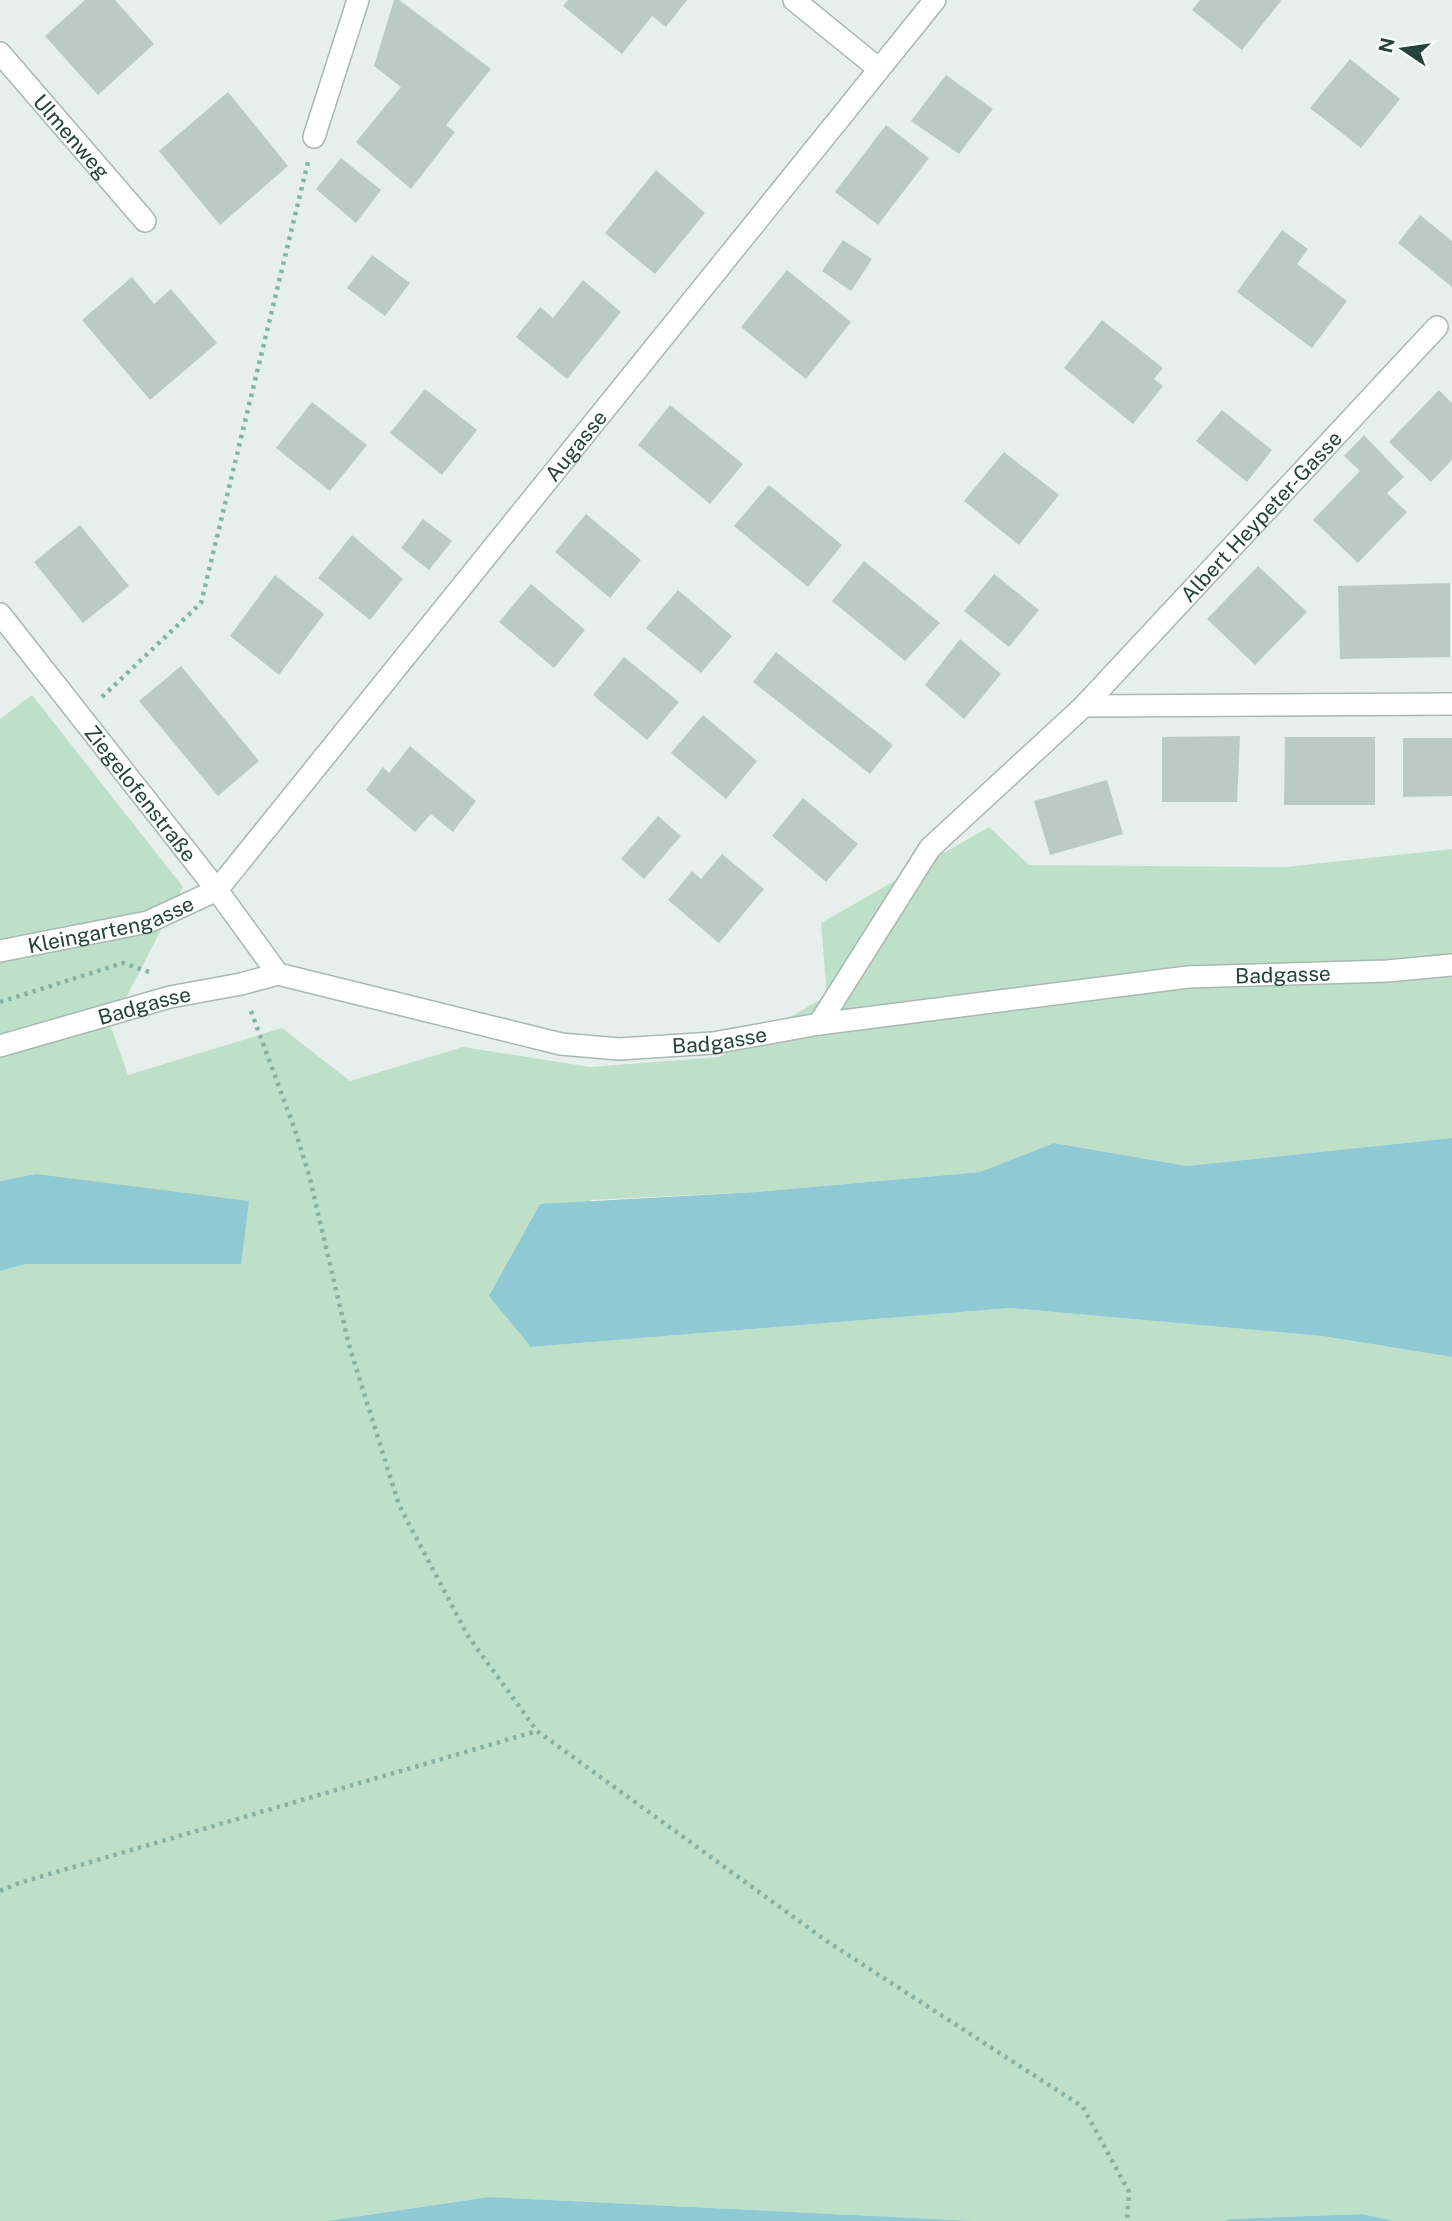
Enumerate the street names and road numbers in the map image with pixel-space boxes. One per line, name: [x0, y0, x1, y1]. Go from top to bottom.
street label: Ulmenweg: [28, 89, 115, 184]
street label: Augasse: [539, 405, 612, 486]
street label: Albert Heypeter-Gasse: [1175, 425, 1347, 607]
street label: Ziegelofenstraße: [80, 720, 202, 866]
street label: Kleingartengasse: [25, 890, 198, 958]
street label: Badgasse: [1235, 960, 1331, 988]
street label: Badgasse: [95, 981, 193, 1030]
street label: Badgasse: [671, 1021, 769, 1058]

